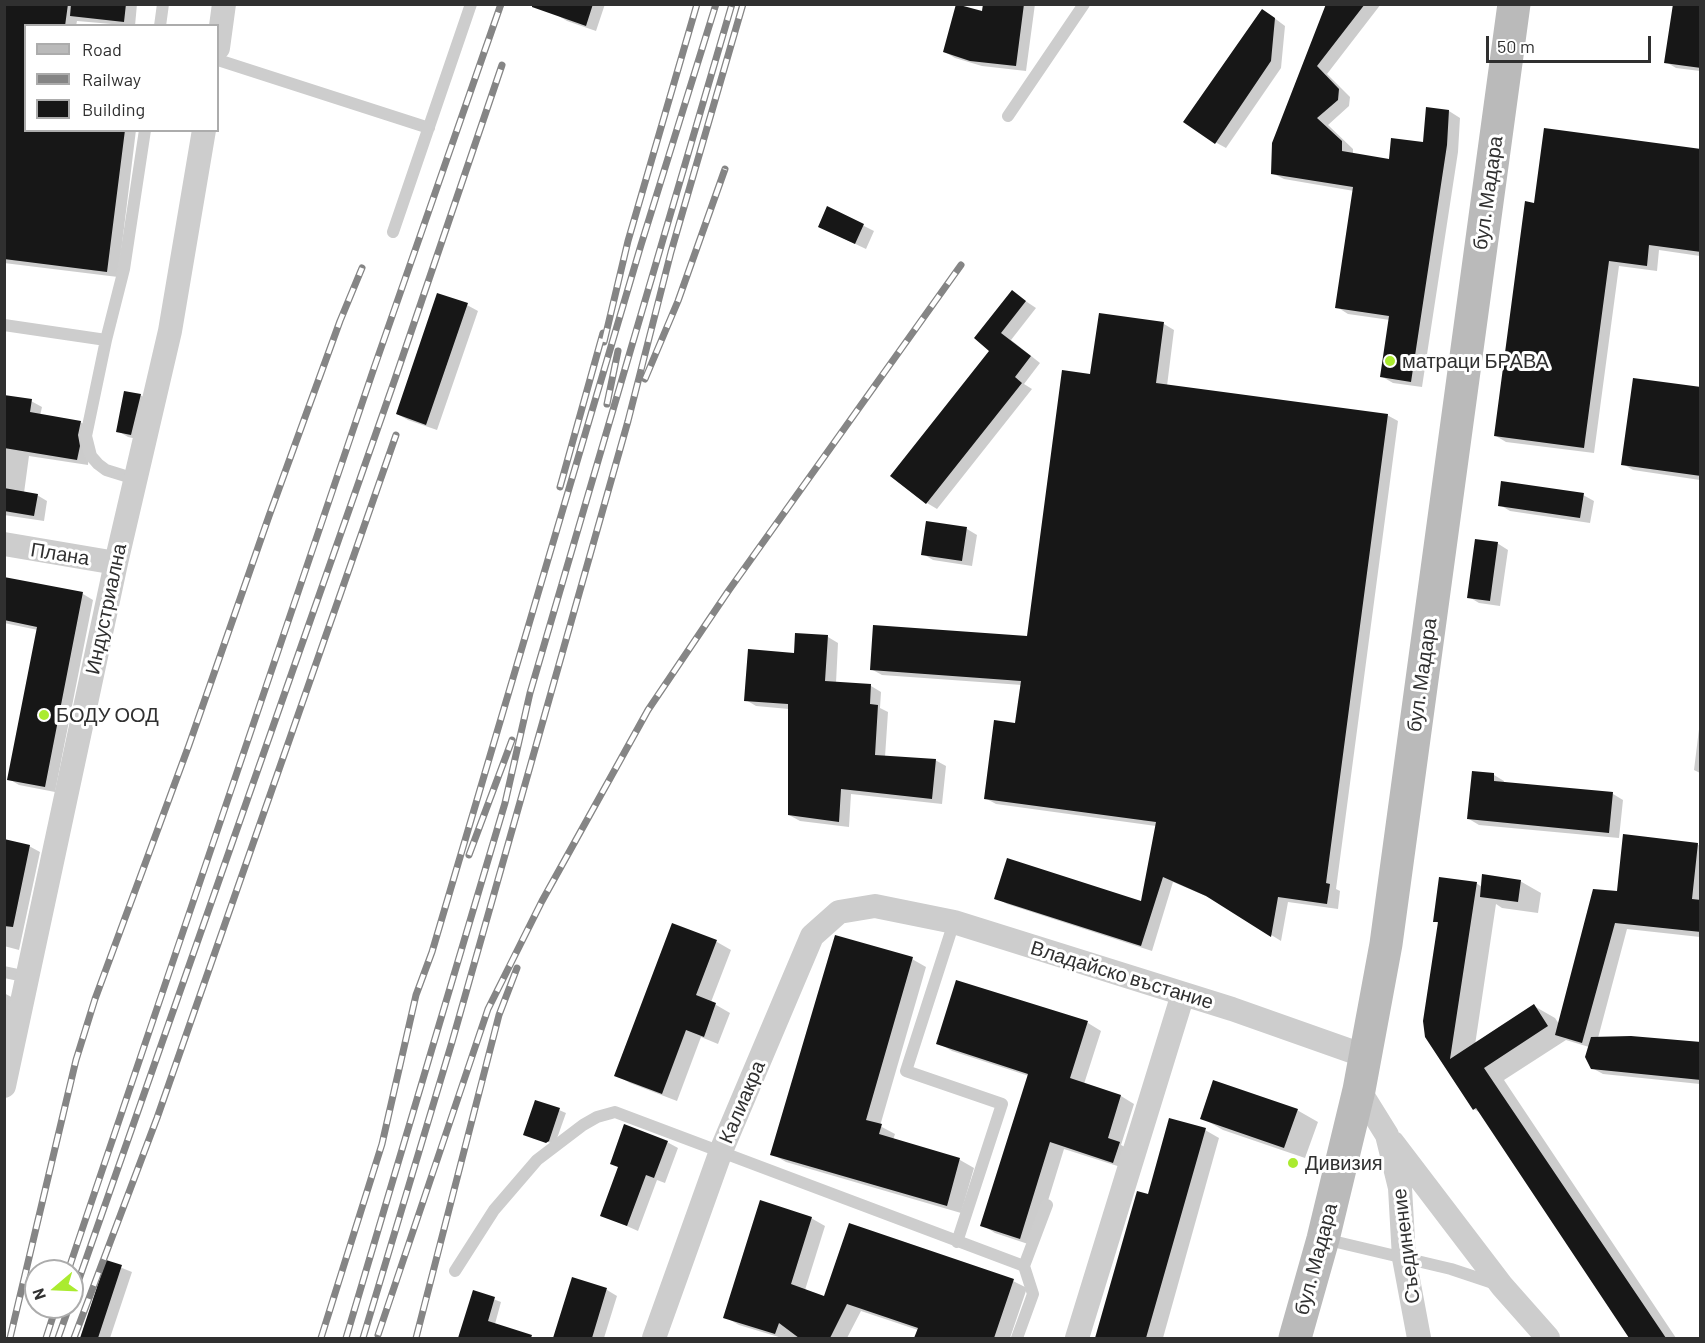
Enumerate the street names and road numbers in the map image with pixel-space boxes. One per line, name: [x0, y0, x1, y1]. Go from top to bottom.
street label: бул. Мадара: [1468, 134, 1508, 252]
street label: Плана: [29, 538, 91, 570]
street label: Индустриална: [80, 541, 132, 677]
street label: бул. Мадара: [1402, 616, 1442, 734]
street label: Владайско въстание: [1028, 936, 1216, 1014]
street label: Калиакра: [714, 1057, 770, 1147]
street label: Съединение: [1387, 1187, 1425, 1305]
street label: бул. Мадара: [1290, 1200, 1342, 1318]

